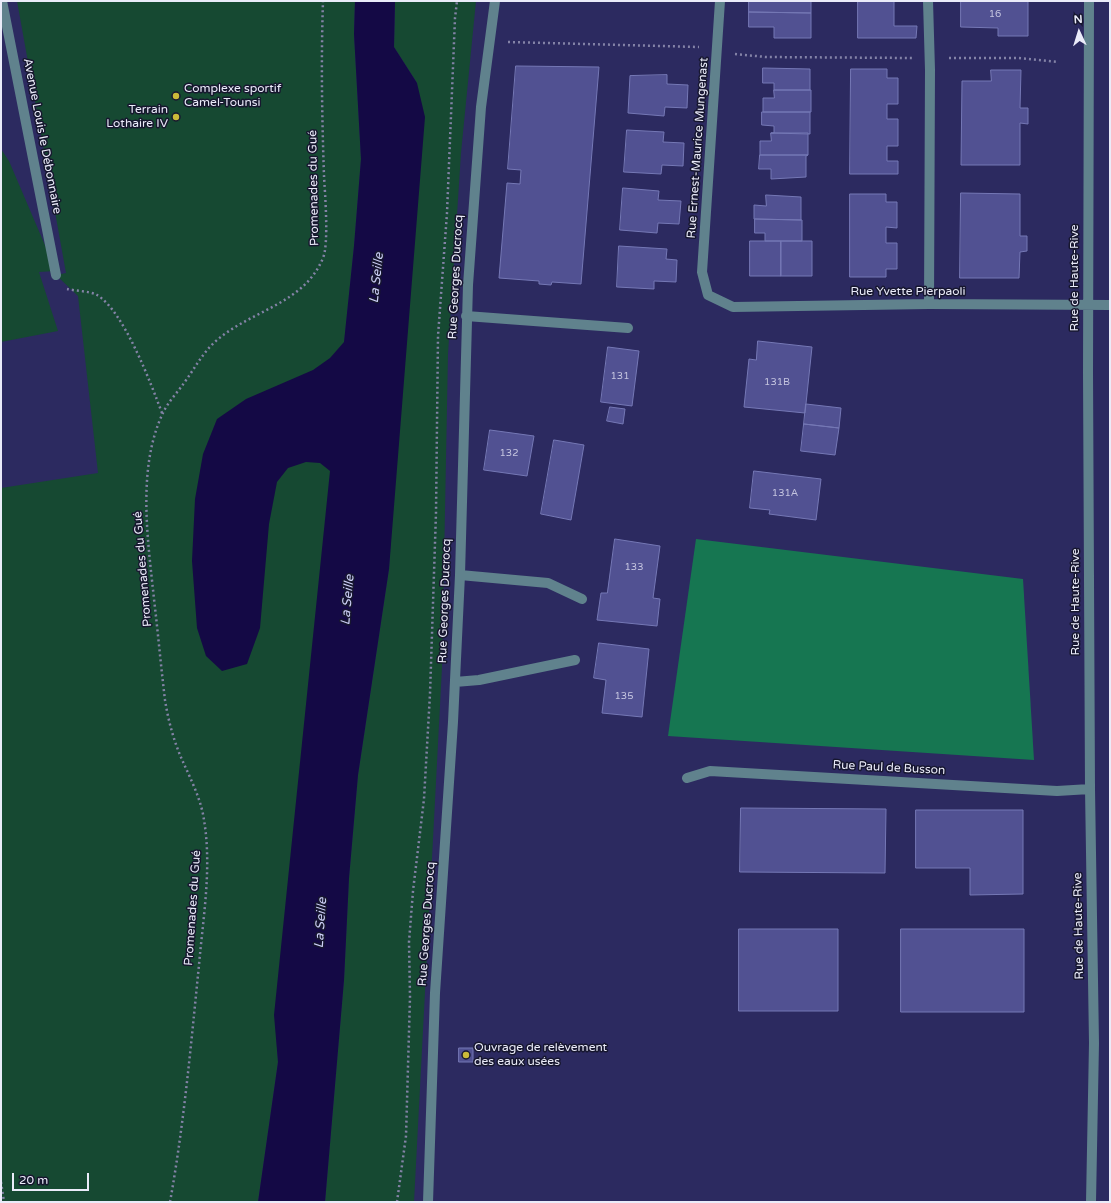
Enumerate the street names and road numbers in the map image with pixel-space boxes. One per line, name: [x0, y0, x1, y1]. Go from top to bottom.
street label: Avenue Louis le Débonnaire: [20, 57, 64, 215]
street label: Rue Ernest-Maurice Mungenast: [684, 57, 712, 239]
street label: Promenades du Gué: [306, 130, 322, 246]
street label: Rue Georges Ducrocq: [446, 214, 466, 340]
street label: Rue de Haute-Rive: [1068, 224, 1082, 332]
street label: Rue Yvette Pierpaoli: [850, 285, 966, 299]
street label: Promenades du Gué: [131, 511, 155, 627]
street label: Rue Georges Ducrocq: [436, 538, 454, 664]
street label: Rue de Haute-Rive: [1069, 548, 1083, 656]
street label: Rue Paul de Busson: [832, 758, 946, 778]
street label: Promenades du Gué: [182, 850, 204, 966]
street label: Rue Georges Ducrocq: [415, 861, 439, 987]
street label: Rue de Haute-Rive: [1071, 872, 1087, 980]

